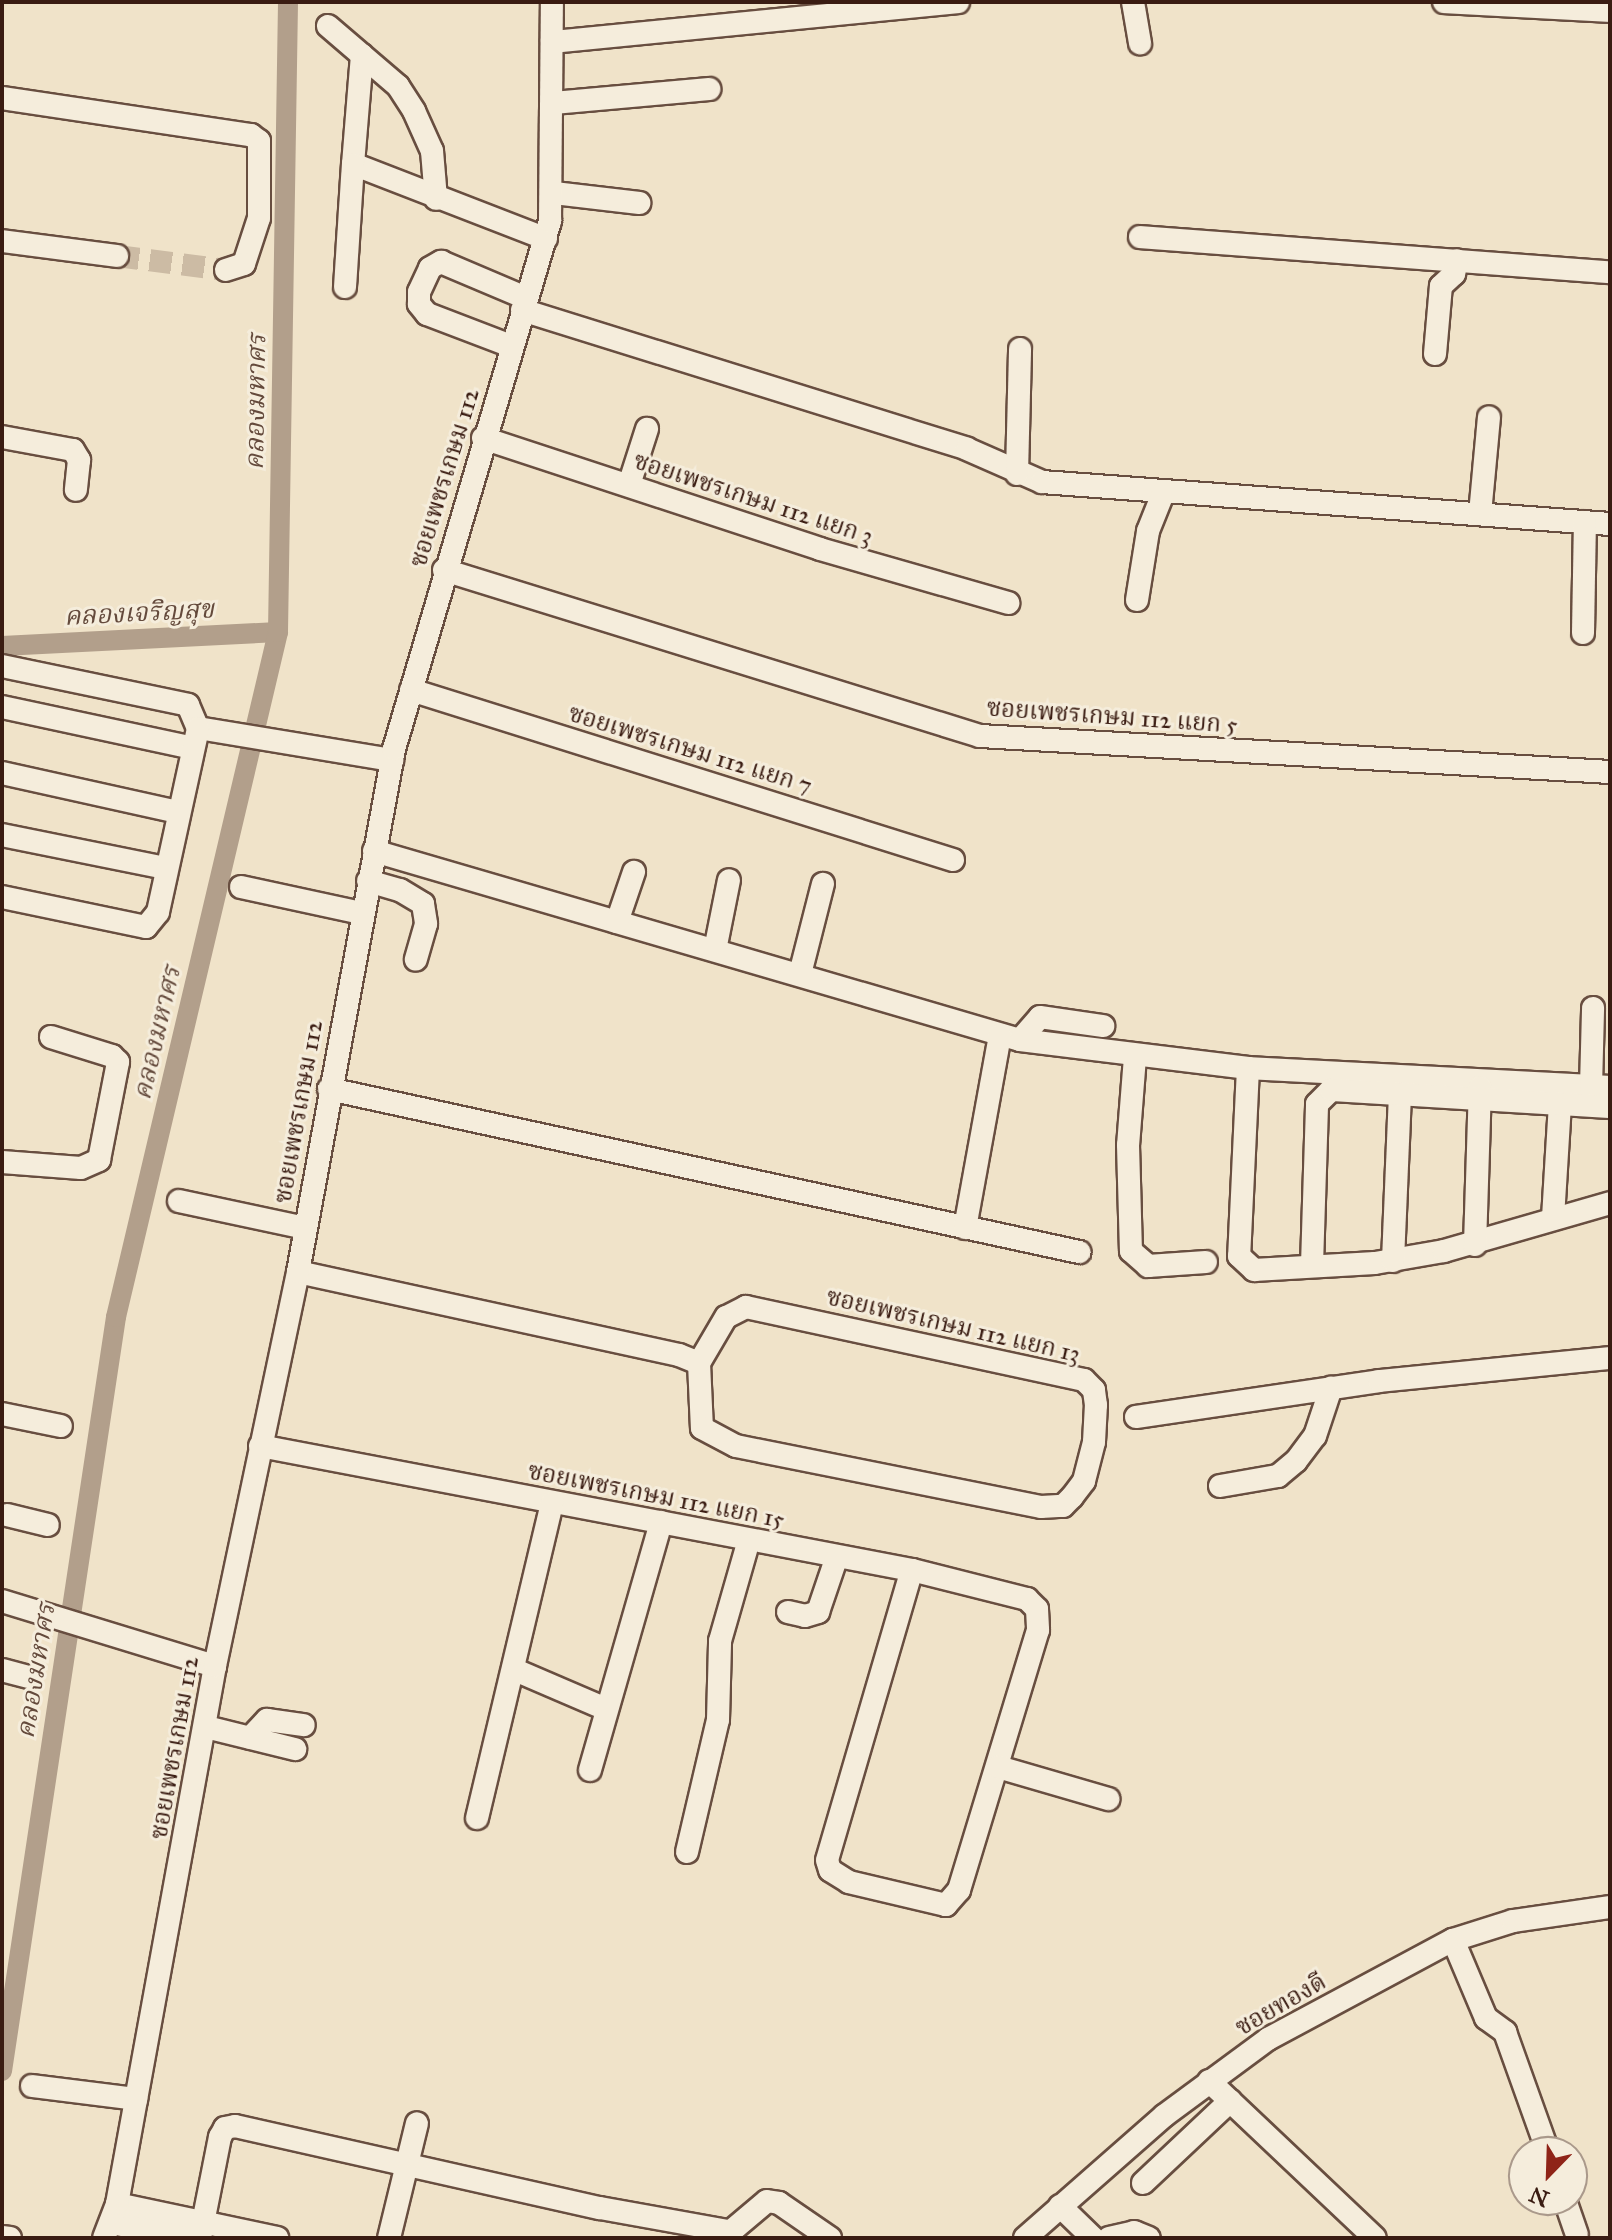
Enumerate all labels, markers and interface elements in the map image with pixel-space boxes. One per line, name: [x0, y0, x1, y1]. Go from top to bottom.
water label: คลองมหาศร: [239, 334, 273, 470]
street label: ซอยเพชรเกษม 112: [404, 385, 486, 571]
street label: ซอยเพชรเกษม 112 แยก 3: [630, 447, 876, 551]
water label: คลองเจริญสุข: [63, 593, 215, 633]
street label: ซอยเพชรเกษม 112 แยก 5: [986, 694, 1238, 740]
street label: ซอยเพชรเกษม 112 แยก 7: [565, 699, 815, 801]
water label: คลองมหาศร: [126, 963, 188, 1103]
street label: ซอยเพชรเกษม 112: [269, 1018, 329, 1206]
street label: ซอยเพชรเกษม 112 แยก 13: [823, 1283, 1083, 1369]
street label: ซอยเพชรเกษม 112 แยก 15: [525, 1457, 787, 1535]
water label: คลองมหาศร: [10, 1601, 62, 1741]
street label: ซอยเพชรเกษม 112: [145, 1654, 205, 1842]
street label: ซอยทองดี: [1231, 1968, 1331, 2042]
north arrow: [1508, 2136, 1588, 2216]
text: N: [1525, 2181, 1553, 2213]

